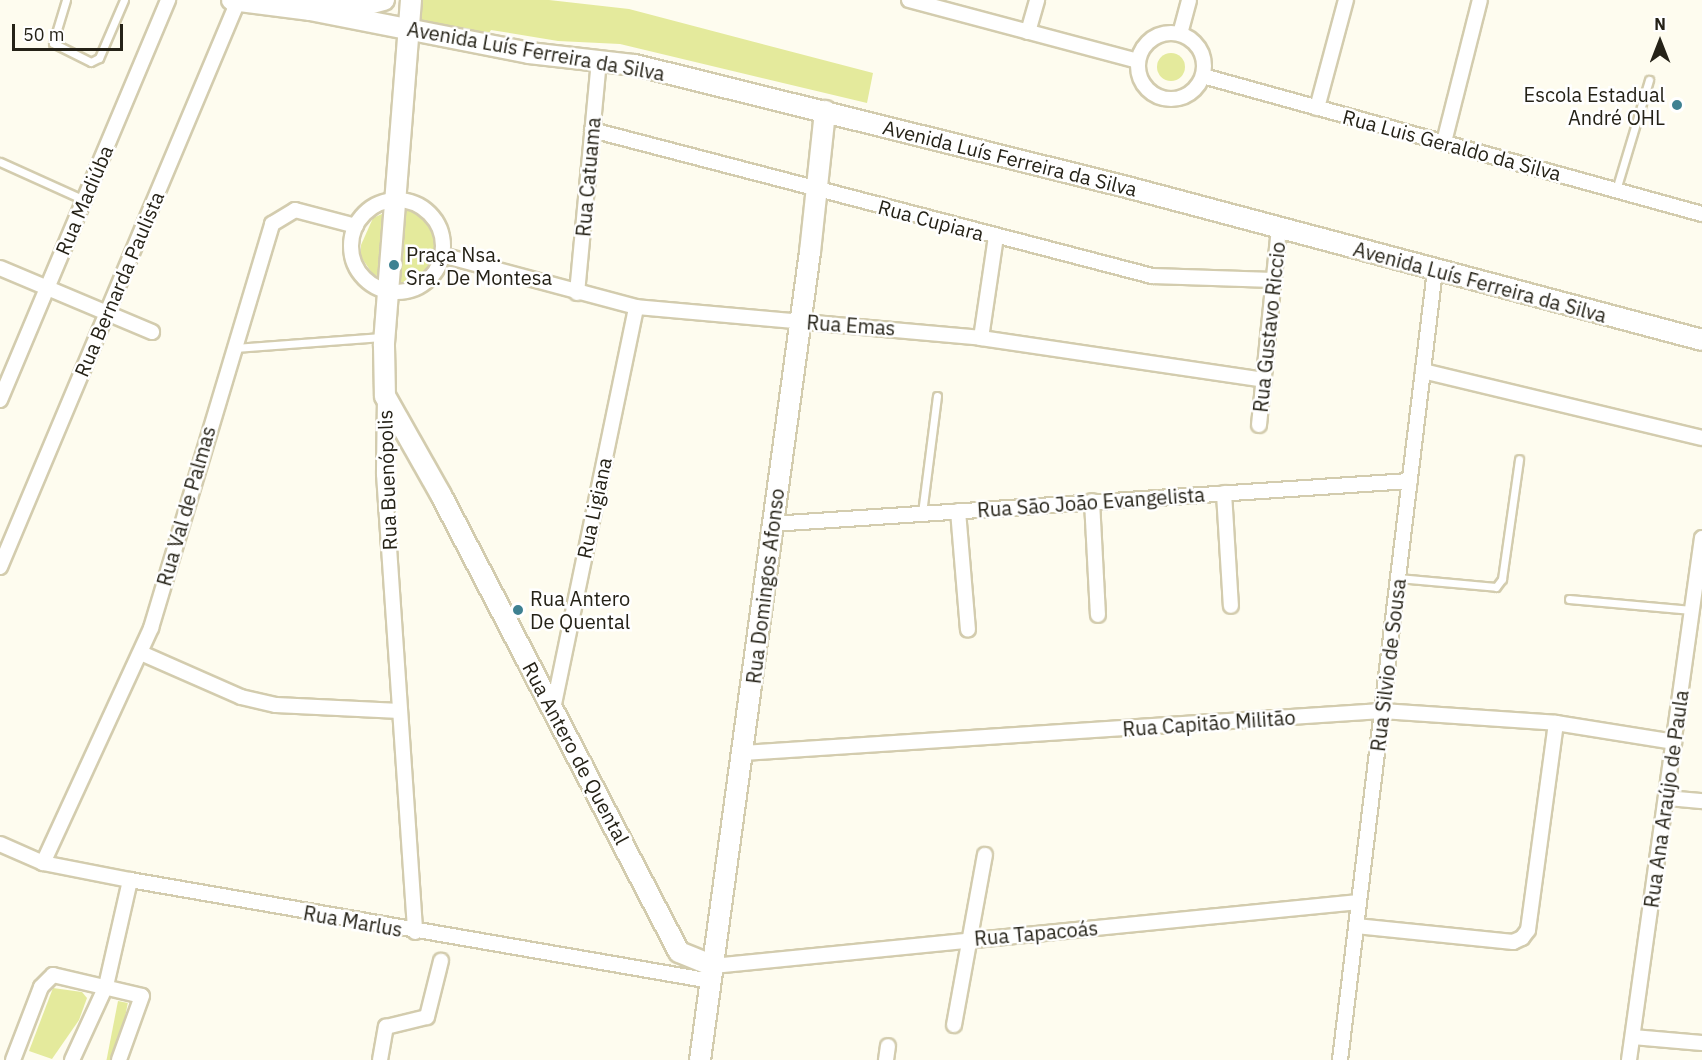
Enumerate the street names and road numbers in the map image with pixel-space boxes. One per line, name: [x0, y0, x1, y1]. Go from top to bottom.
street label: Avenida Luís Ferreira da Silva: [405, 17, 667, 85]
street label: Rua Luis Geraldo da Silva: [1340, 104, 1564, 186]
street label: Avenida Luís Ferreira da Silva: [880, 115, 1140, 201]
street label: Rua Catuama: [571, 116, 605, 238]
street label: Rua Madiúba: [50, 142, 118, 258]
street label: Rua Bernarda Paulista: [69, 188, 169, 380]
street label: Rua Cupiara: [875, 194, 987, 246]
street label: Avenida Luís Ferreira da Silva: [1351, 237, 1609, 327]
street label: Rua Gustavo Riccio: [1248, 240, 1290, 414]
street label: Rua Emas: [806, 310, 896, 340]
street label: Rua Buenópolis: [373, 409, 401, 551]
street label: Rua Val de Palmas: [152, 423, 220, 589]
street label: Rua Ligiana: [572, 455, 616, 561]
street label: Rua São João Evangelista: [976, 482, 1206, 522]
street label: Rua Domingos Afonso: [741, 487, 789, 685]
street label: Rua Silvio de Sousa: [1365, 577, 1411, 753]
street label: Rua Antero de Quental: [518, 658, 634, 848]
street label: Rua Ana Araújo de Paula: [1639, 689, 1693, 909]
street label: Rua Capitão Militão: [1122, 705, 1296, 741]
street label: Rua Marlus: [301, 900, 405, 942]
street label: Rua Tapacoás: [973, 916, 1099, 950]

